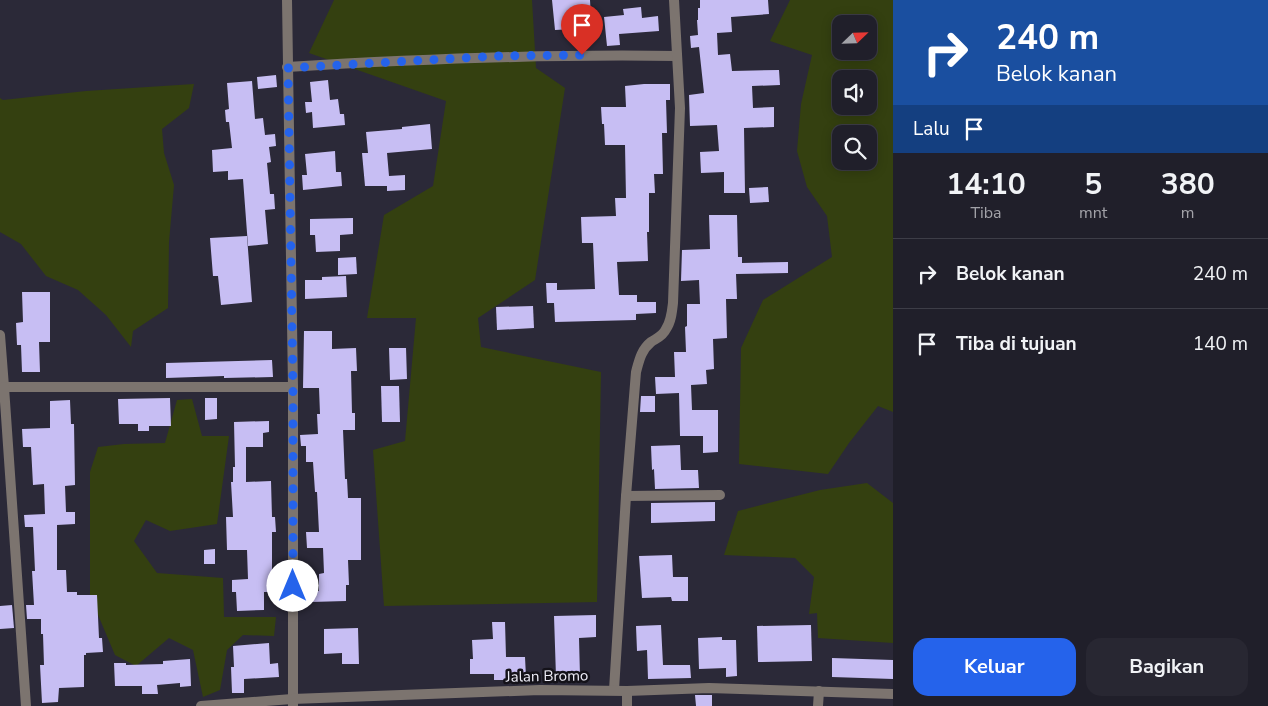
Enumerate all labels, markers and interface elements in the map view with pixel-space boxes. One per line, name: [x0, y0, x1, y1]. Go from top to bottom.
pin: [561, 4, 603, 55]
icon: arrive: [568, 11, 596, 39]
text: 240 m: [996, 14, 1099, 61]
north arrow: [832, 15, 878, 60]
map controls: [832, 15, 877, 170]
icon: right: [913, 20, 978, 85]
text: Belok kanan: [996, 59, 1117, 89]
button: sound: [832, 70, 877, 115]
icon: arrive: [960, 115, 988, 143]
text: Lalu: [913, 116, 950, 142]
button: search: [832, 125, 877, 170]
text: 14:10: [946, 164, 1026, 205]
text: 5: [1084, 164, 1102, 205]
text: 380: [1161, 164, 1215, 205]
text: Tiba: [970, 202, 1002, 224]
text: mnt: [1079, 202, 1107, 224]
text: m: [1181, 202, 1195, 224]
icon: right: [913, 260, 941, 288]
text: Belok kanan: [956, 261, 1065, 287]
text: 240 m: [1193, 261, 1248, 287]
icon: arrive: [913, 330, 941, 358]
text: Tiba di tujuan: [956, 331, 1077, 357]
text: 140 m: [1193, 331, 1248, 357]
position arrow: [266, 559, 318, 611]
button: Keluar: [913, 638, 1076, 696]
button: Bagikan: [1086, 638, 1248, 696]
street label: Jalan Bromo: [505, 665, 588, 687]

